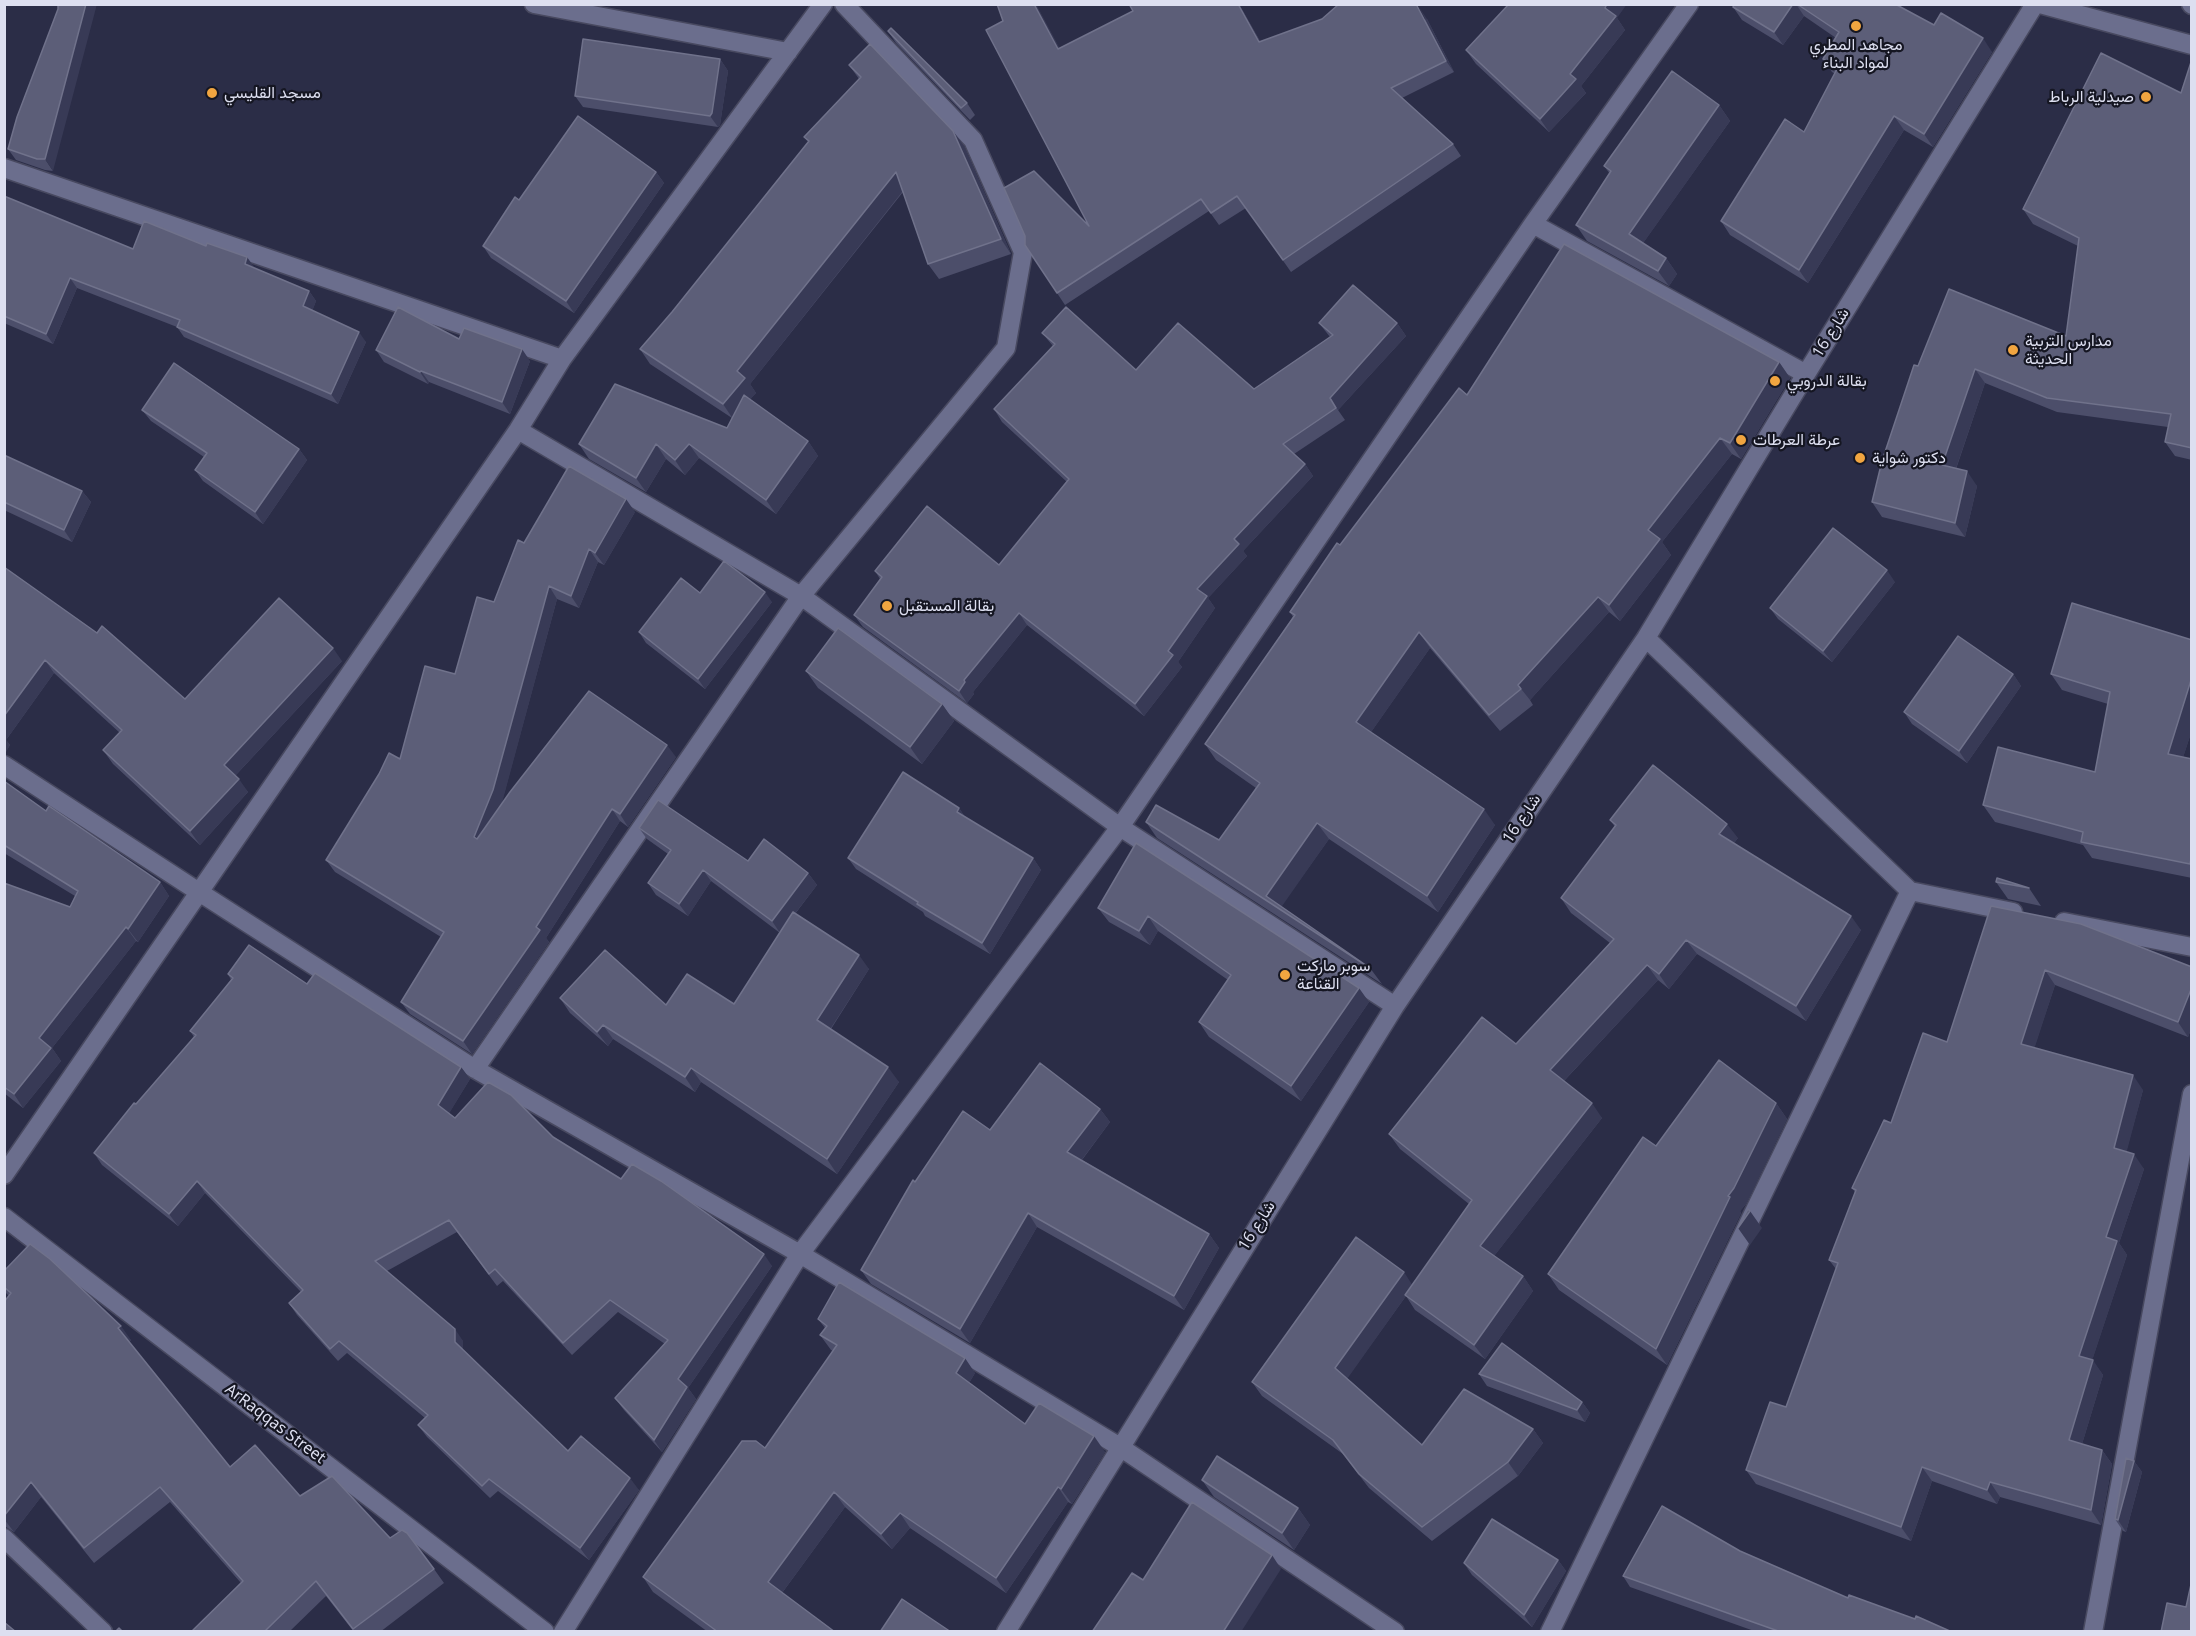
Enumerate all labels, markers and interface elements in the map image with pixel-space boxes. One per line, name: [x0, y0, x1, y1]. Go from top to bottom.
marker: مجاهد المطري لمواد البناء: [1849, 19, 1863, 33]
place label: مجاهد المطري لمواد البناء: [1809, 35, 1903, 73]
place label: مسجد القليسي: [224, 83, 321, 103]
marker: مسجد القليسي: [205, 86, 219, 100]
place label: صيدلية الرباط: [2049, 87, 2134, 107]
marker: صيدلية الرباط: [2139, 90, 2153, 104]
street label: شارع 16: [1808, 305, 1854, 361]
place label: مدارس التربية الحديثة: [2025, 331, 2112, 369]
marker: مدارس التربية الحديثة: [2006, 343, 2020, 357]
place label: بقالة الدروبي: [1787, 371, 1867, 391]
marker: بقالة الدروبي: [1768, 374, 1782, 388]
place label: عرطة العرطات: [1753, 430, 1840, 450]
marker: عرطة العرطات: [1734, 433, 1748, 447]
place label: دكتور شواية: [1872, 448, 1946, 468]
marker: دكتور شواية: [1853, 451, 1867, 465]
place label: بقالة المستقبل: [899, 596, 994, 616]
marker: بقالة المستقبل: [880, 599, 894, 613]
street label: شارع 16: [1499, 791, 1545, 847]
place label: سوبر ماركت القناعة: [1297, 956, 1370, 994]
marker: سوبر ماركت القناعة: [1278, 968, 1292, 982]
street label: شارع 16: [1234, 1198, 1280, 1254]
street label: ArRaqqas Street: [221, 1380, 329, 1468]

